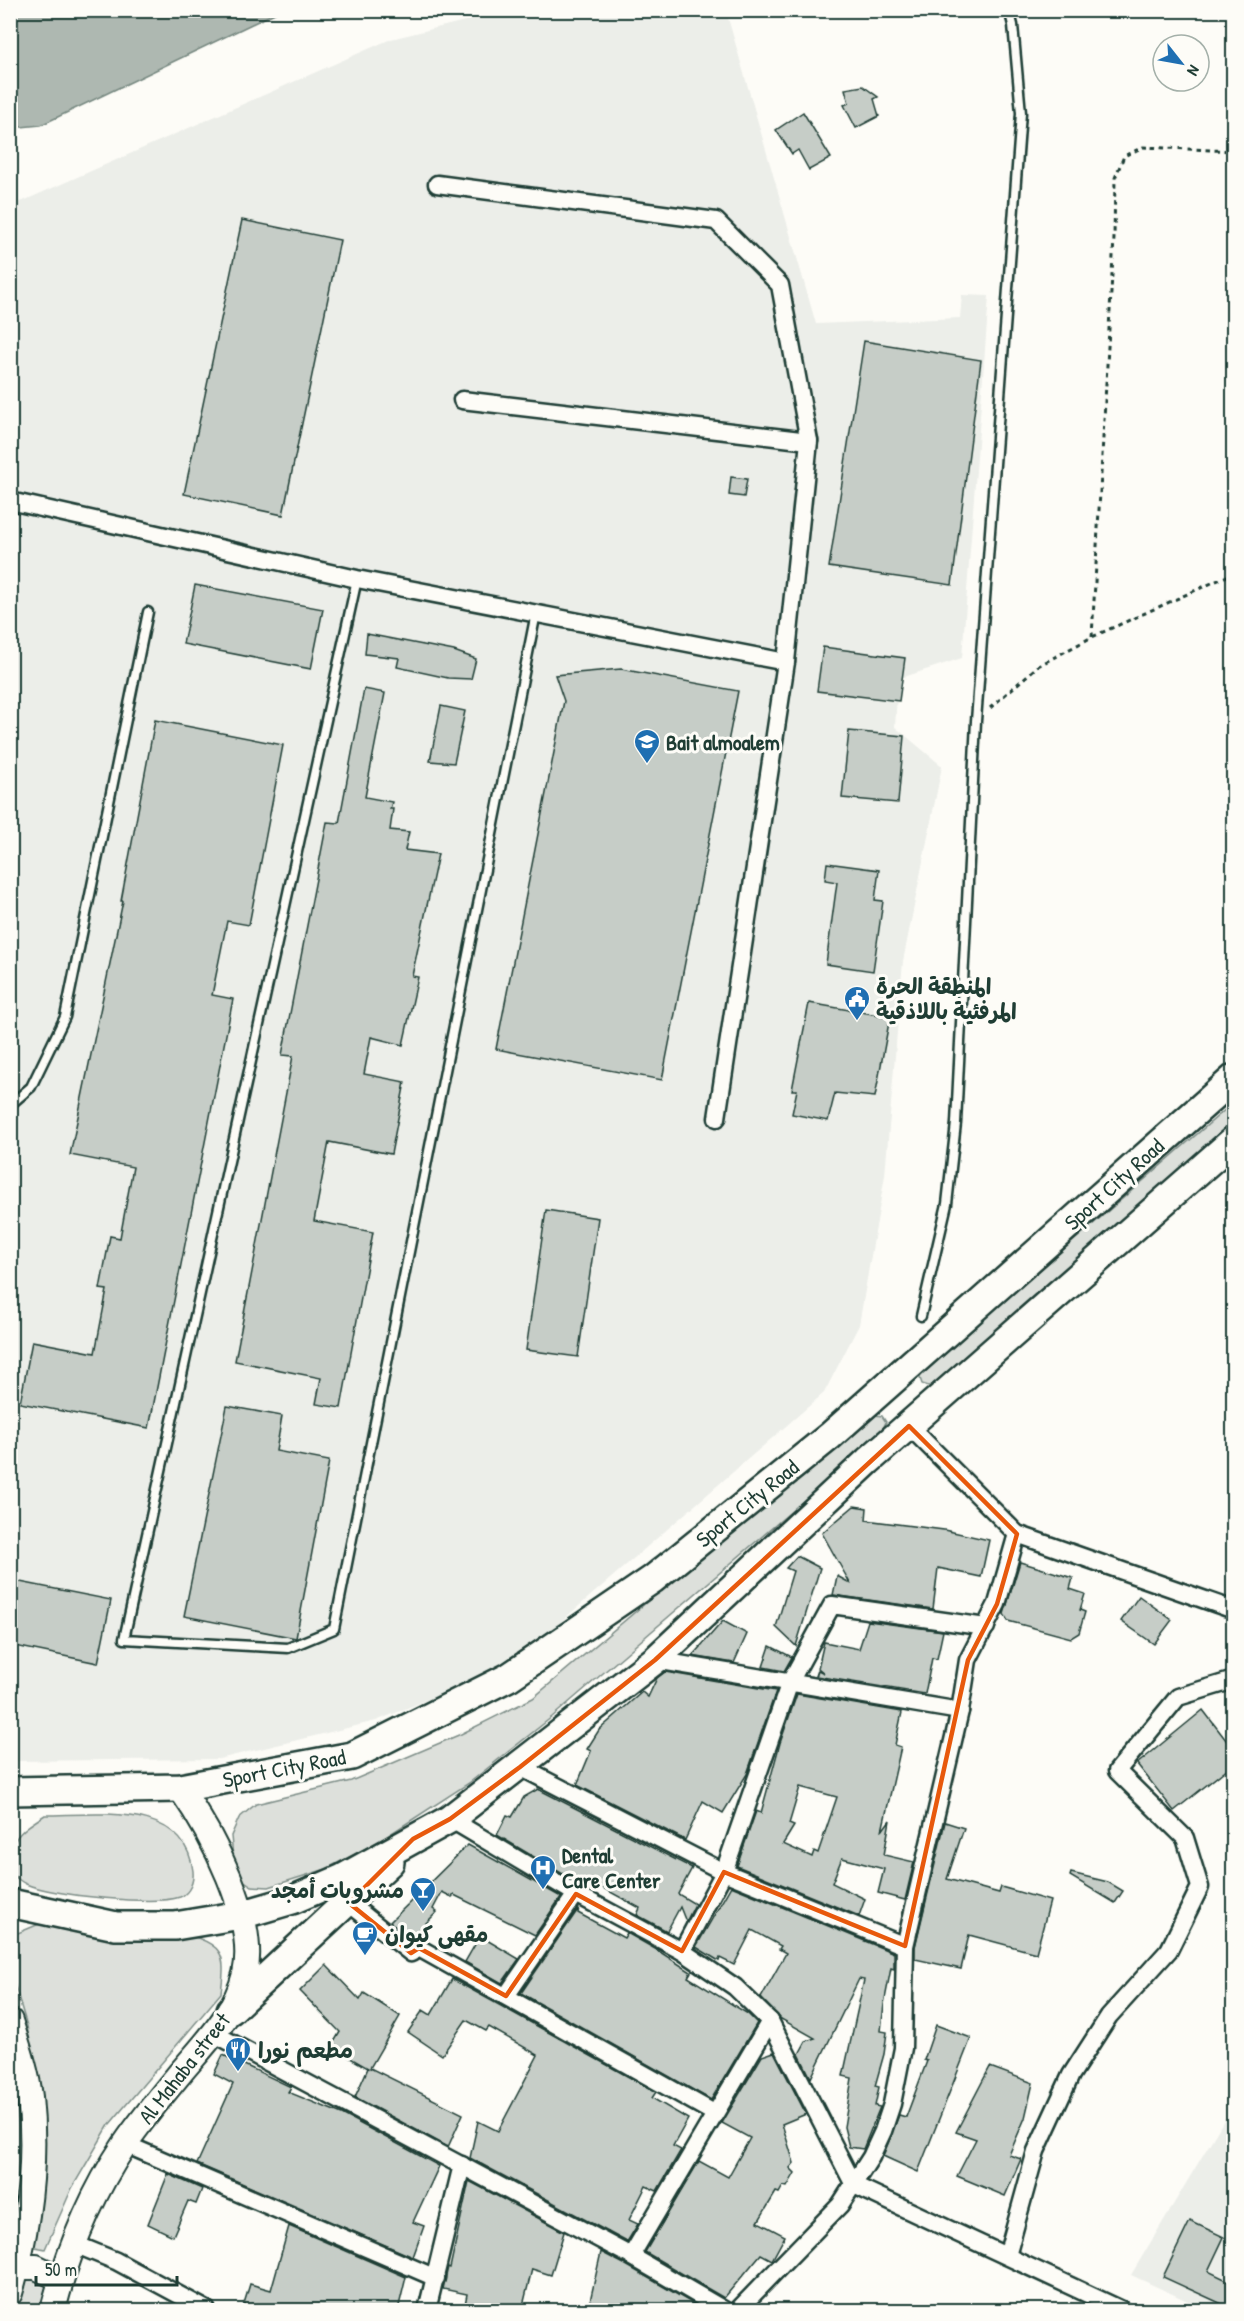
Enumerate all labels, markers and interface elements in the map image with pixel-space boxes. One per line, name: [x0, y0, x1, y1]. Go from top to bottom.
north arrow: [1151, 33, 1211, 93]
text: N: [1182, 61, 1205, 80]
school or university icon: Bait almoalem: [632, 727, 662, 765]
place label: Bait almoalem: [666, 727, 780, 757]
place label: المنطقة الحرة المرفئية باللاذقية: [876, 971, 1017, 1026]
public building icon: المنطقة الحرة المرفئية باللاذقية: [842, 984, 872, 1022]
street label: Sport City Road: [1058, 1131, 1171, 1237]
street label: Sport City Road: [689, 1452, 805, 1554]
street label: Sport City Road: [220, 1741, 348, 1795]
place label: Dental Care Center: [562, 1840, 661, 1895]
hospital icon: Dental Care Center: [528, 1853, 558, 1891]
place label: مشروبات أمجد: [271, 1875, 404, 1905]
bar icon: مشروبات أمجد: [408, 1875, 438, 1913]
cafe icon: مقهى كيوان: [350, 1919, 380, 1957]
place label: مقهى كيوان: [385, 1919, 488, 1949]
street label: Al Mahaba street: [131, 2006, 237, 2130]
restaurant icon: مطعم نورا: [223, 2035, 253, 2073]
place label: مطعم نورا: [258, 2035, 353, 2067]
scale bar: [36, 2249, 177, 2287]
text: 50 m: [45, 2257, 77, 2282]

